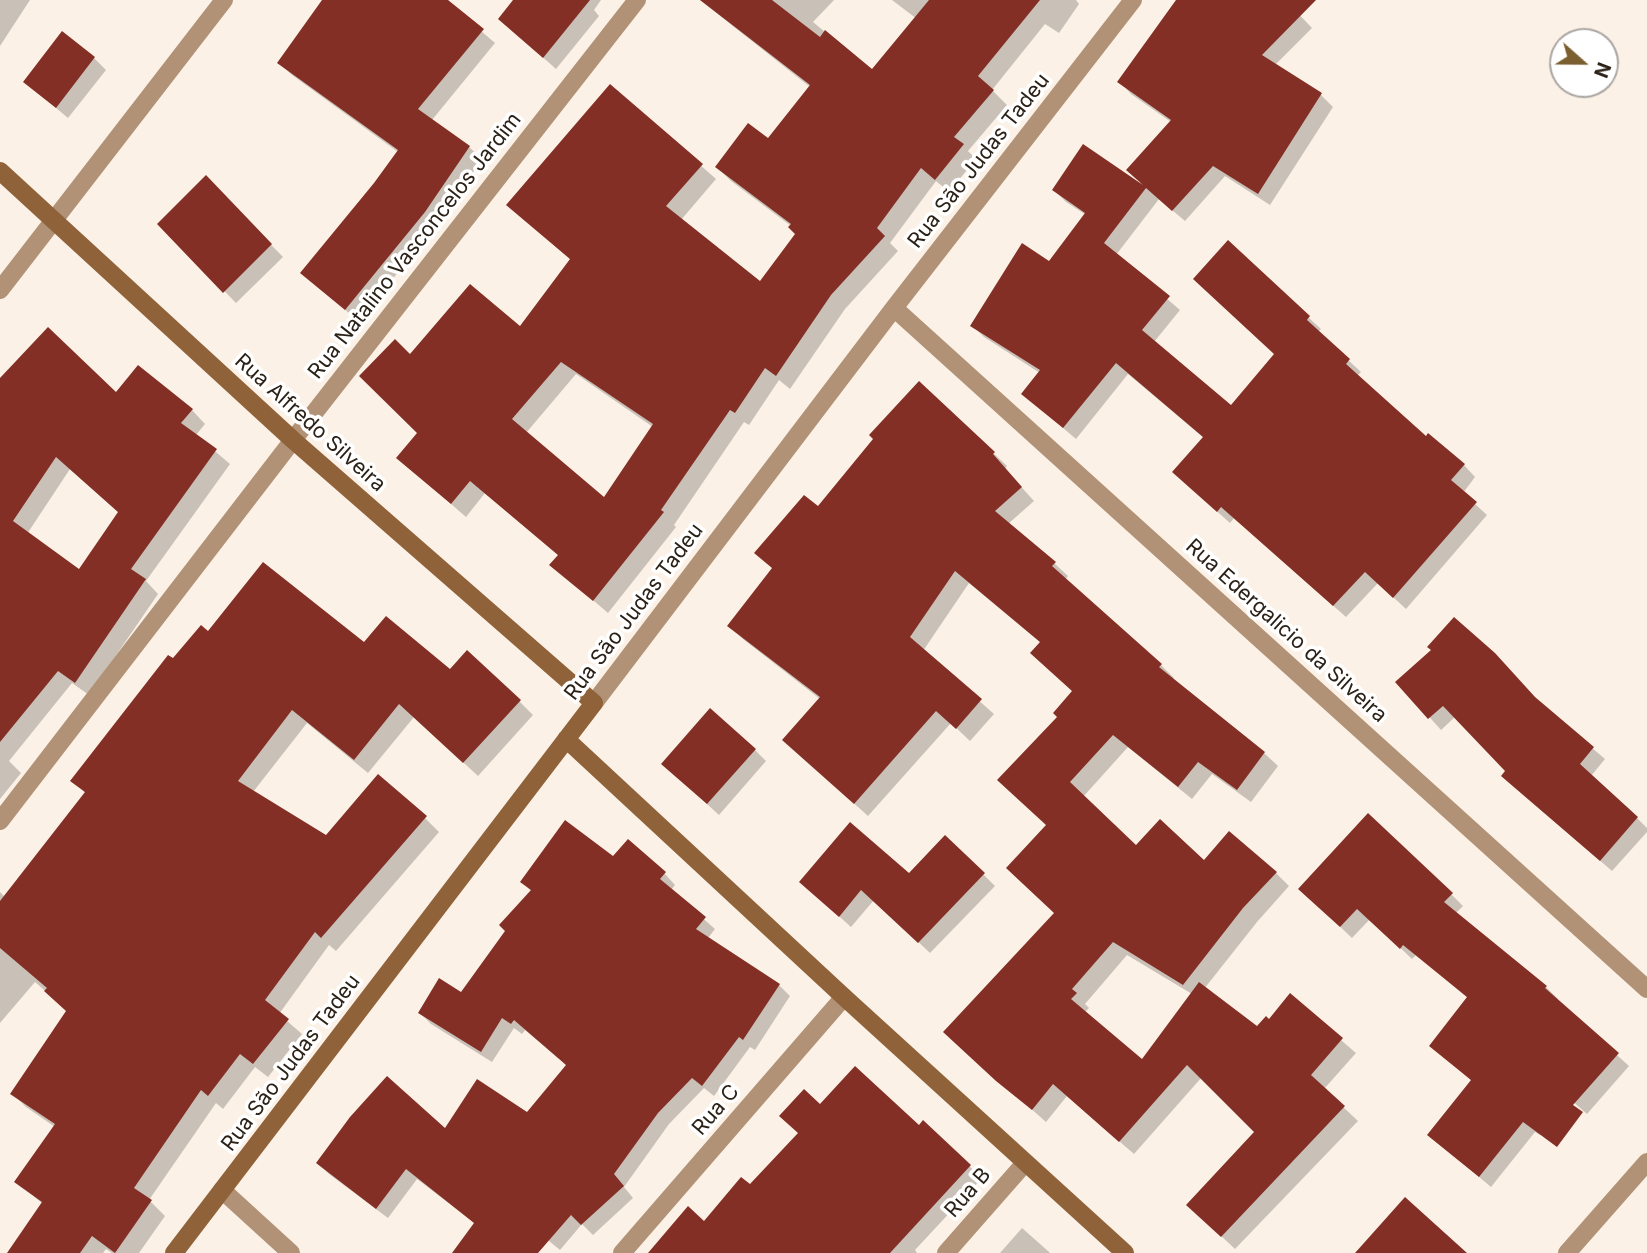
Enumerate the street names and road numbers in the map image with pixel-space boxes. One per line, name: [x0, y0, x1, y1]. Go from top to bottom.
street label: Rua São Judas Tadeu: [903, 69, 1055, 253]
street label: Rua Natalino Vasconcelos Jardim: [303, 108, 527, 384]
street label: Rua Alfredo Silveira: [229, 349, 391, 497]
street label: Rua São Judas Tadeu: [559, 519, 709, 705]
street label: Rua Edergalicio da Silveira: [1180, 534, 1392, 728]
street label: Rua São Judas Tadeu: [216, 970, 366, 1156]
street label: Rua C: [687, 1079, 745, 1141]
street label: Rua B: [940, 1163, 996, 1223]

